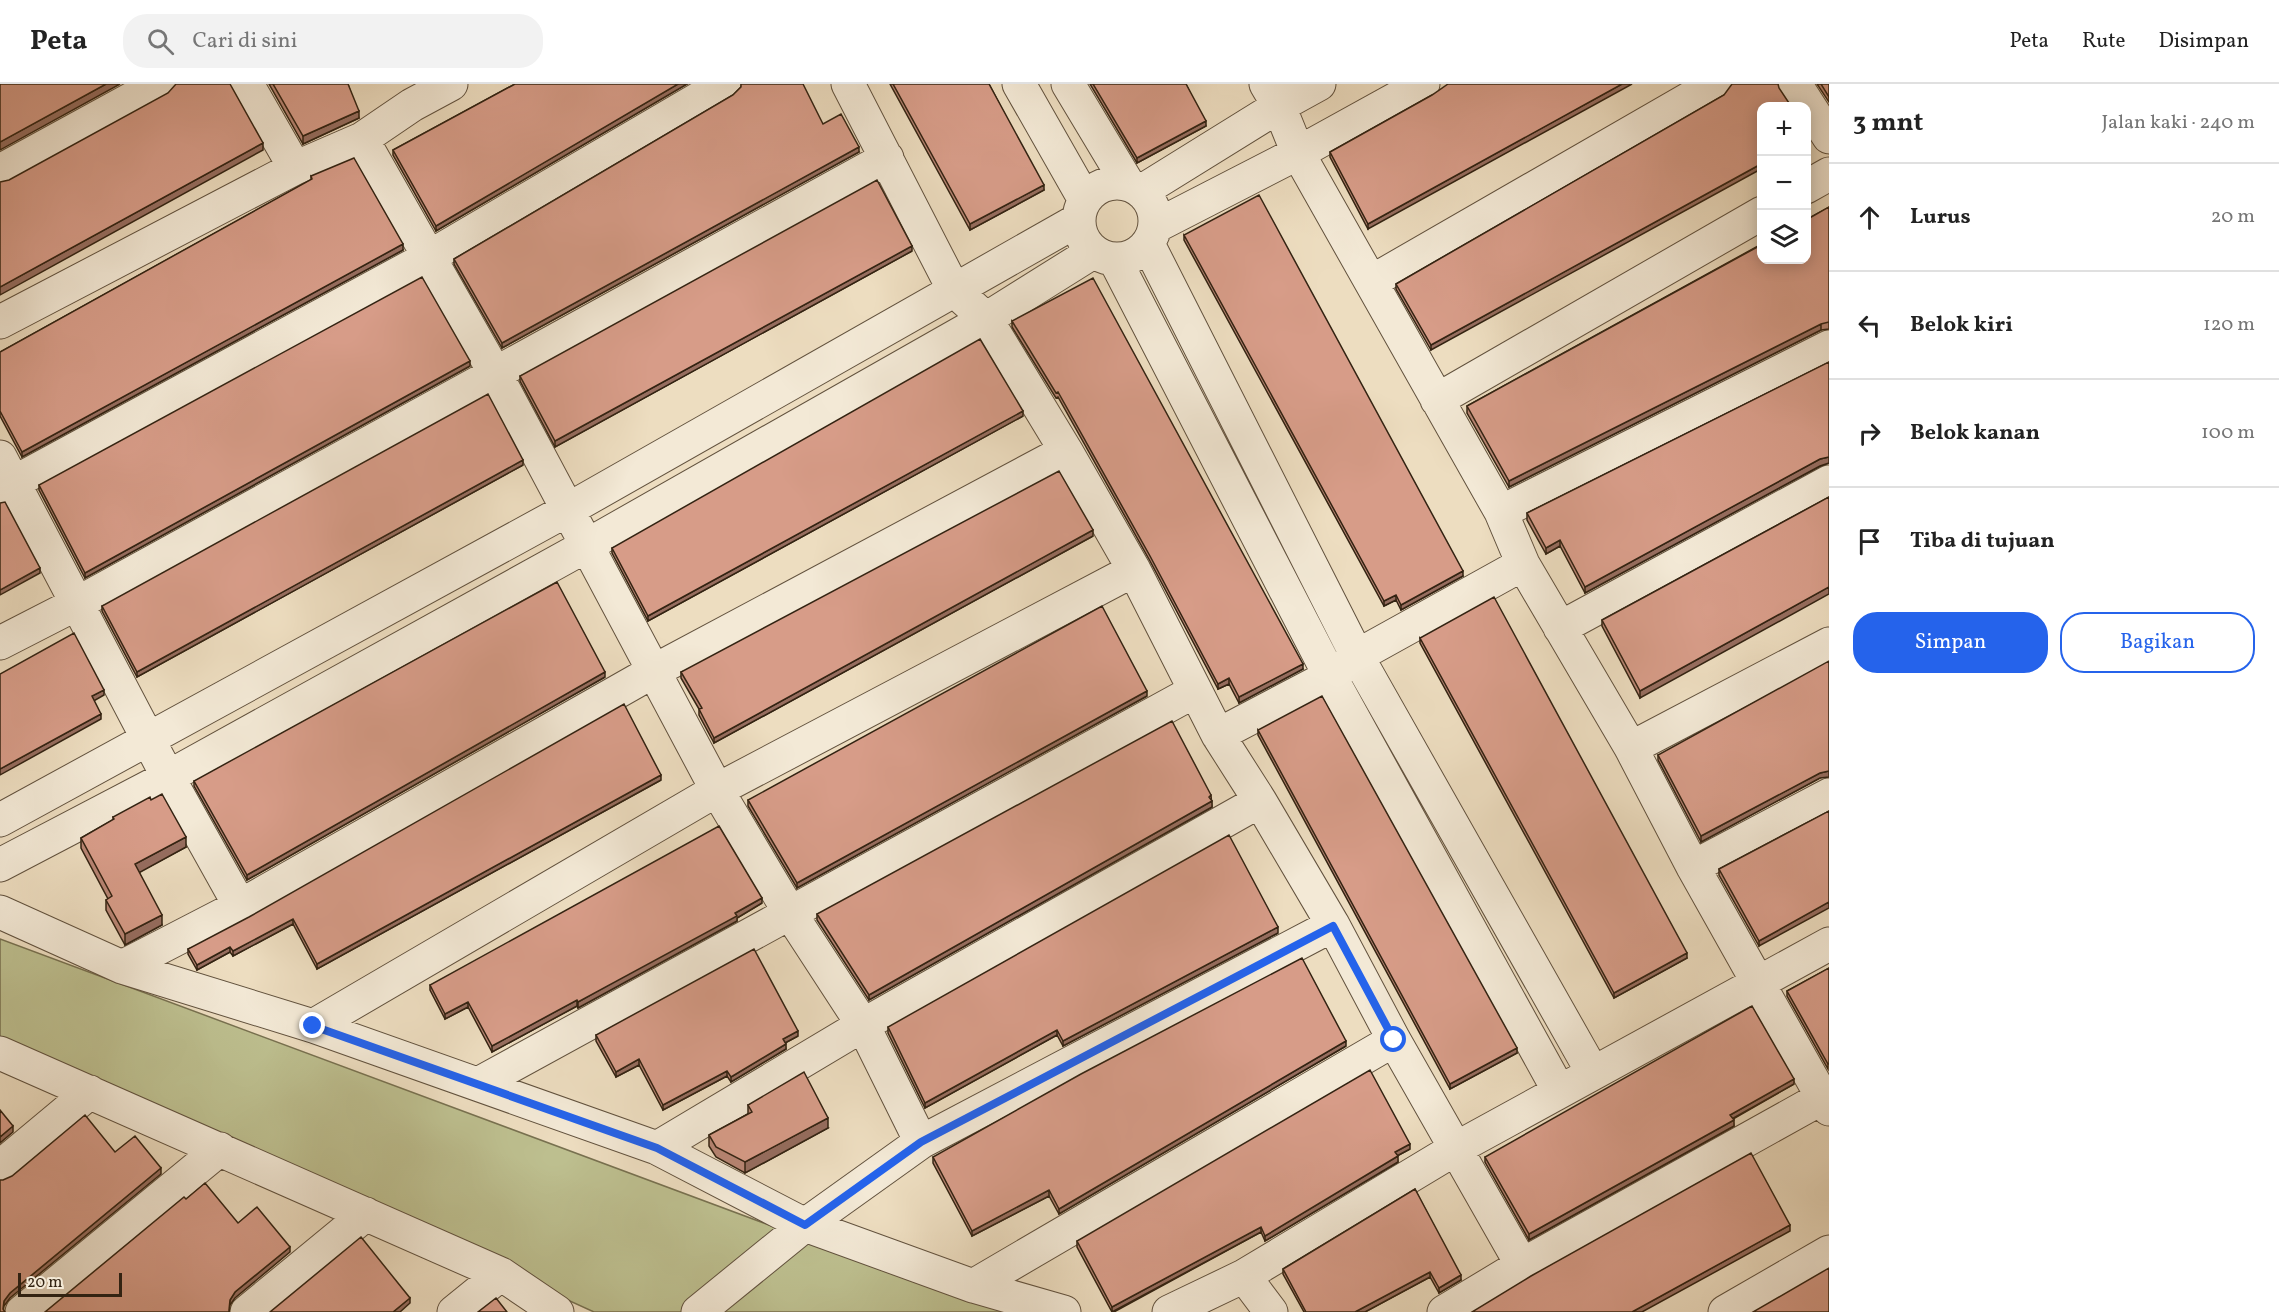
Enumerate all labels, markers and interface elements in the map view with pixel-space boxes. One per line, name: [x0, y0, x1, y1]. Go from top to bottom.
search box: [123, 14, 543, 68]
text: Peta: [30, 22, 87, 61]
icon: search: [144, 25, 177, 58]
text: Cari di sini: [192, 26, 297, 57]
text: Peta: [2010, 27, 2049, 56]
text: Rute: [2082, 27, 2125, 56]
text: Disimpan: [2158, 27, 2249, 56]
map controls: [1757, 102, 1811, 264]
button: +: [1757, 102, 1811, 156]
text: 3 mnt: [1853, 105, 1923, 141]
text: Jalan kaki · 240 m: [2101, 109, 2255, 137]
button: −: [1757, 156, 1811, 210]
icon: ahead: [1853, 201, 1886, 234]
text: Lurus: [1910, 202, 1971, 233]
text: 20 m: [2211, 203, 2255, 231]
button: layers: [1757, 210, 1811, 264]
icon: left: [1853, 309, 1886, 342]
text: Belok kiri: [1910, 310, 2013, 341]
text: 120 m: [2203, 311, 2255, 339]
icon: right: [1853, 417, 1886, 450]
text: Belok kanan: [1910, 418, 2040, 449]
text: 100 m: [2201, 419, 2255, 447]
icon: arrive: [1853, 525, 1886, 558]
text: Tiba di tujuan: [1910, 526, 2055, 557]
button: Simpan: [1853, 612, 2048, 673]
button: Bagikan: [2060, 612, 2255, 673]
route end: [299, 1012, 325, 1038]
route start: [1380, 1026, 1406, 1052]
scale bar: [18, 1270, 122, 1298]
text: 20 m: [27, 1272, 62, 1294]

